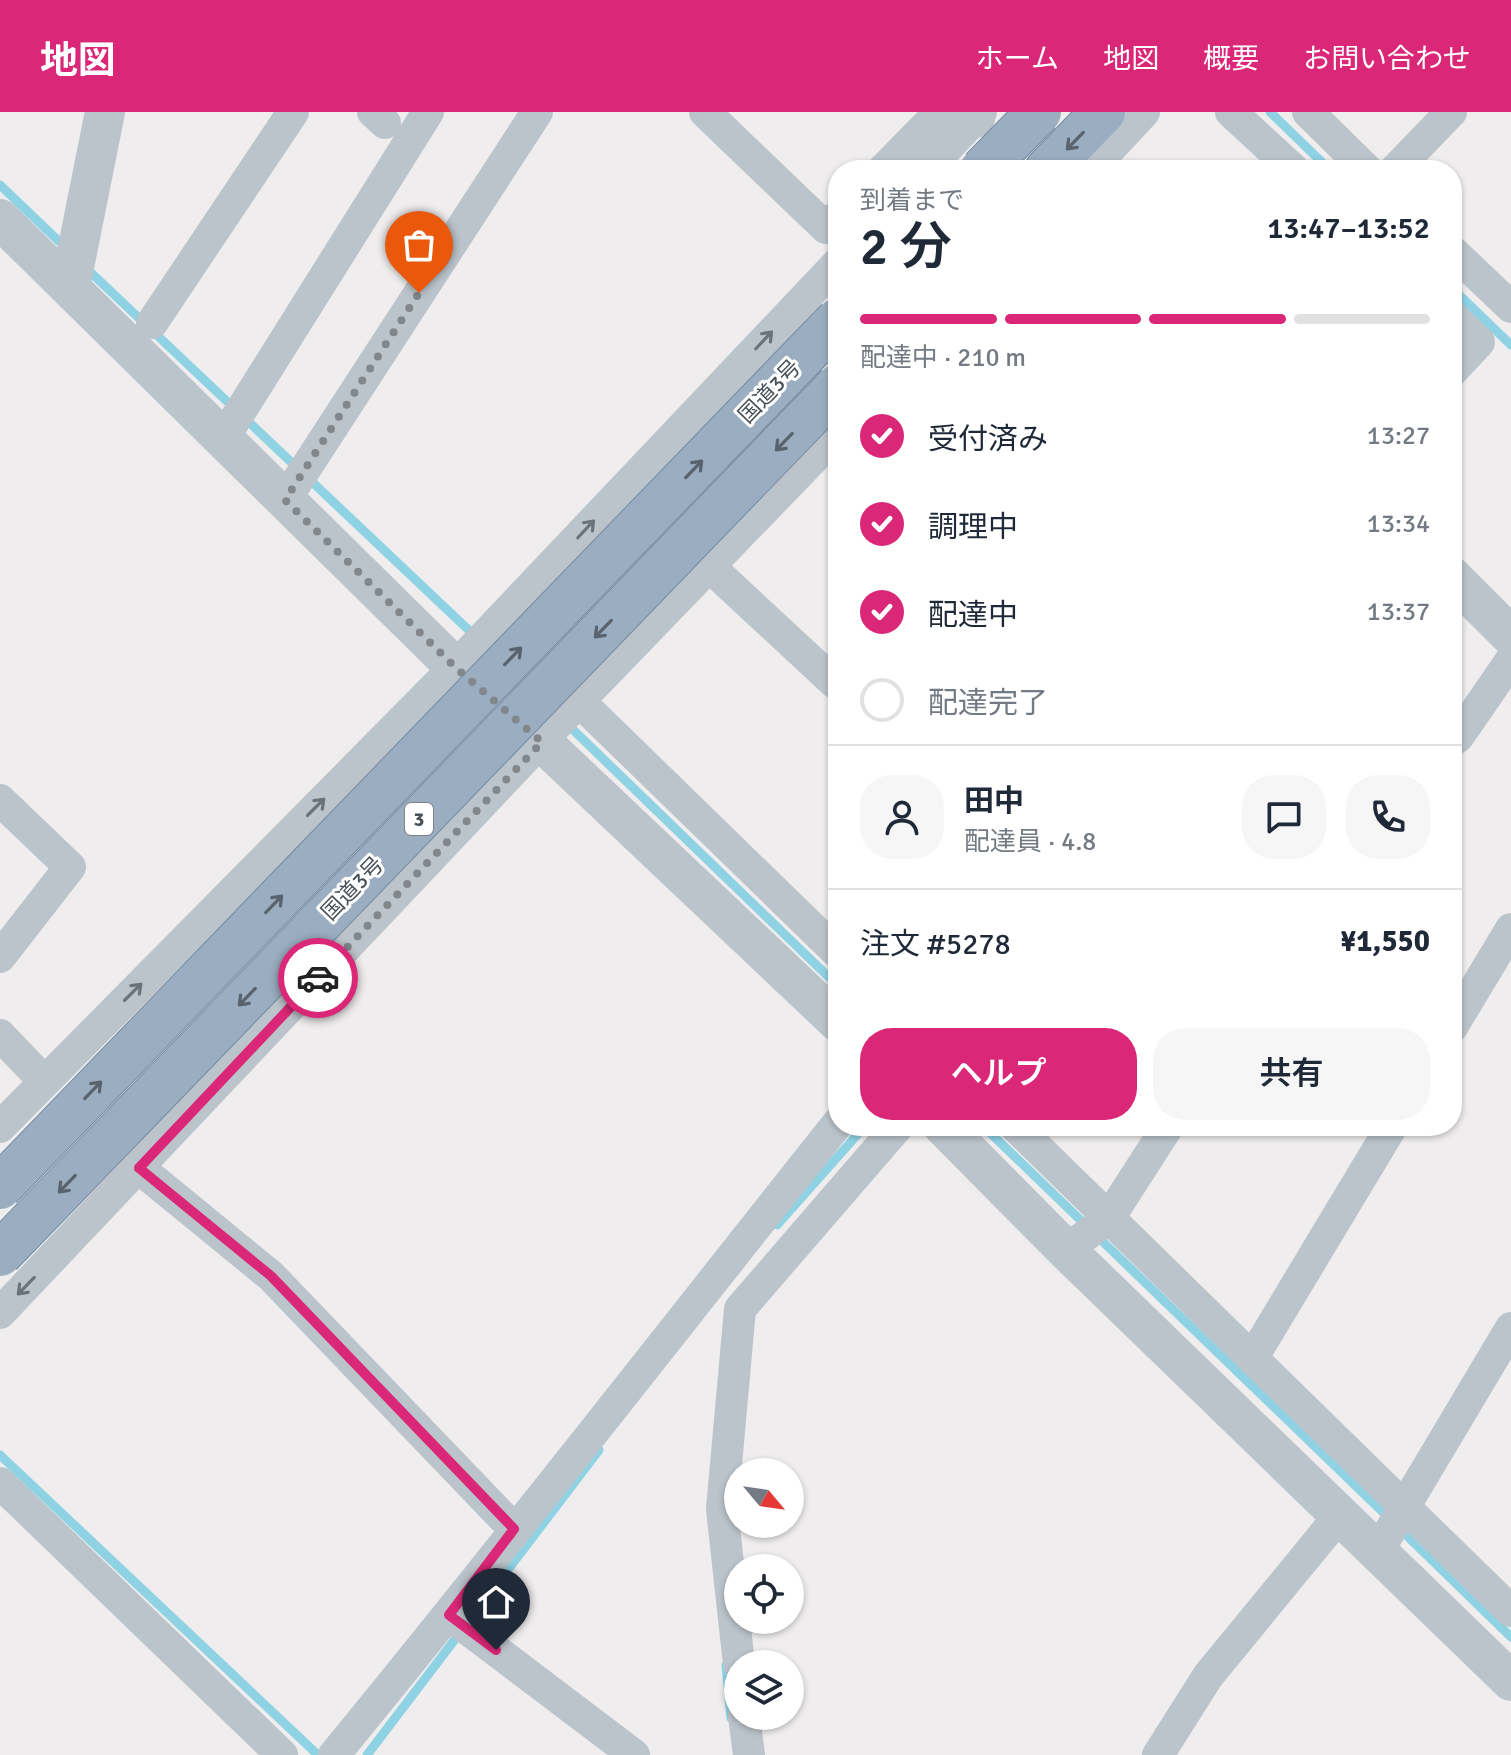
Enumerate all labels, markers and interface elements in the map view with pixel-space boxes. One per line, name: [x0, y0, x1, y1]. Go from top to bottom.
text: 地図: [40, 37, 116, 84]
text: ホーム: [976, 42, 1059, 76]
text: 地図: [1103, 42, 1159, 76]
text: 概要: [1203, 42, 1259, 76]
text: お問い合わせ: [1303, 42, 1471, 76]
one-way arrow: [1065, 131, 1084, 151]
text: 到着まで: [860, 185, 964, 217]
text: 13:47–13:52: [1267, 210, 1430, 247]
pin: [385, 211, 453, 293]
text: 2 分: [860, 215, 952, 279]
icon: bag: [397, 223, 441, 267]
one-way arrow: [755, 330, 774, 350]
text: 配達中 · 210 m: [860, 342, 1026, 374]
street label: 国道3号: [733, 354, 806, 429]
icon: check: [860, 414, 904, 458]
text: 13:27: [1367, 420, 1430, 452]
text: 受付済み: [928, 421, 1048, 458]
one-way arrow: [775, 432, 794, 451]
one-way arrow: [684, 459, 703, 479]
icon: check: [860, 502, 904, 546]
text: 13:34: [1367, 508, 1430, 540]
text: 調理中: [928, 509, 1018, 546]
one-way arrow: [576, 519, 595, 539]
icon: check: [860, 590, 904, 634]
text: 13:37: [1367, 596, 1430, 628]
text: 配達中: [928, 597, 1018, 634]
one-way arrow: [594, 619, 613, 638]
one-way arrow: [503, 647, 522, 666]
text: 配達完了: [928, 685, 1048, 722]
button: person: [860, 775, 944, 859]
button: chat: [1242, 775, 1326, 859]
button: phone: [1346, 775, 1430, 859]
text: 田中: [964, 783, 1024, 820]
one-way arrow: [306, 798, 325, 817]
road number: 3: [405, 803, 433, 835]
text: 配達員 · 4.8: [964, 826, 1096, 858]
street label: 国道3号: [316, 851, 389, 926]
one-way arrow: [264, 894, 283, 914]
text: ¥1,550: [1340, 923, 1430, 960]
text: 注文 #5278: [860, 926, 1011, 963]
courier: [278, 938, 358, 1018]
icon: car: [296, 956, 340, 1000]
one-way arrow: [123, 982, 143, 1001]
one-way arrow: [238, 987, 257, 1007]
button: ヘルプ: [860, 1028, 1137, 1120]
button: 共有: [1153, 1028, 1430, 1120]
one-way arrow: [83, 1081, 102, 1100]
one-way arrow: [58, 1174, 77, 1193]
one-way arrow: [17, 1276, 35, 1296]
north arrow: [724, 1458, 804, 1538]
map controls: [724, 1458, 804, 1730]
button: locate: [724, 1554, 804, 1634]
pin: [462, 1568, 530, 1650]
icon: home: [474, 1580, 518, 1624]
button: layers: [724, 1650, 804, 1730]

